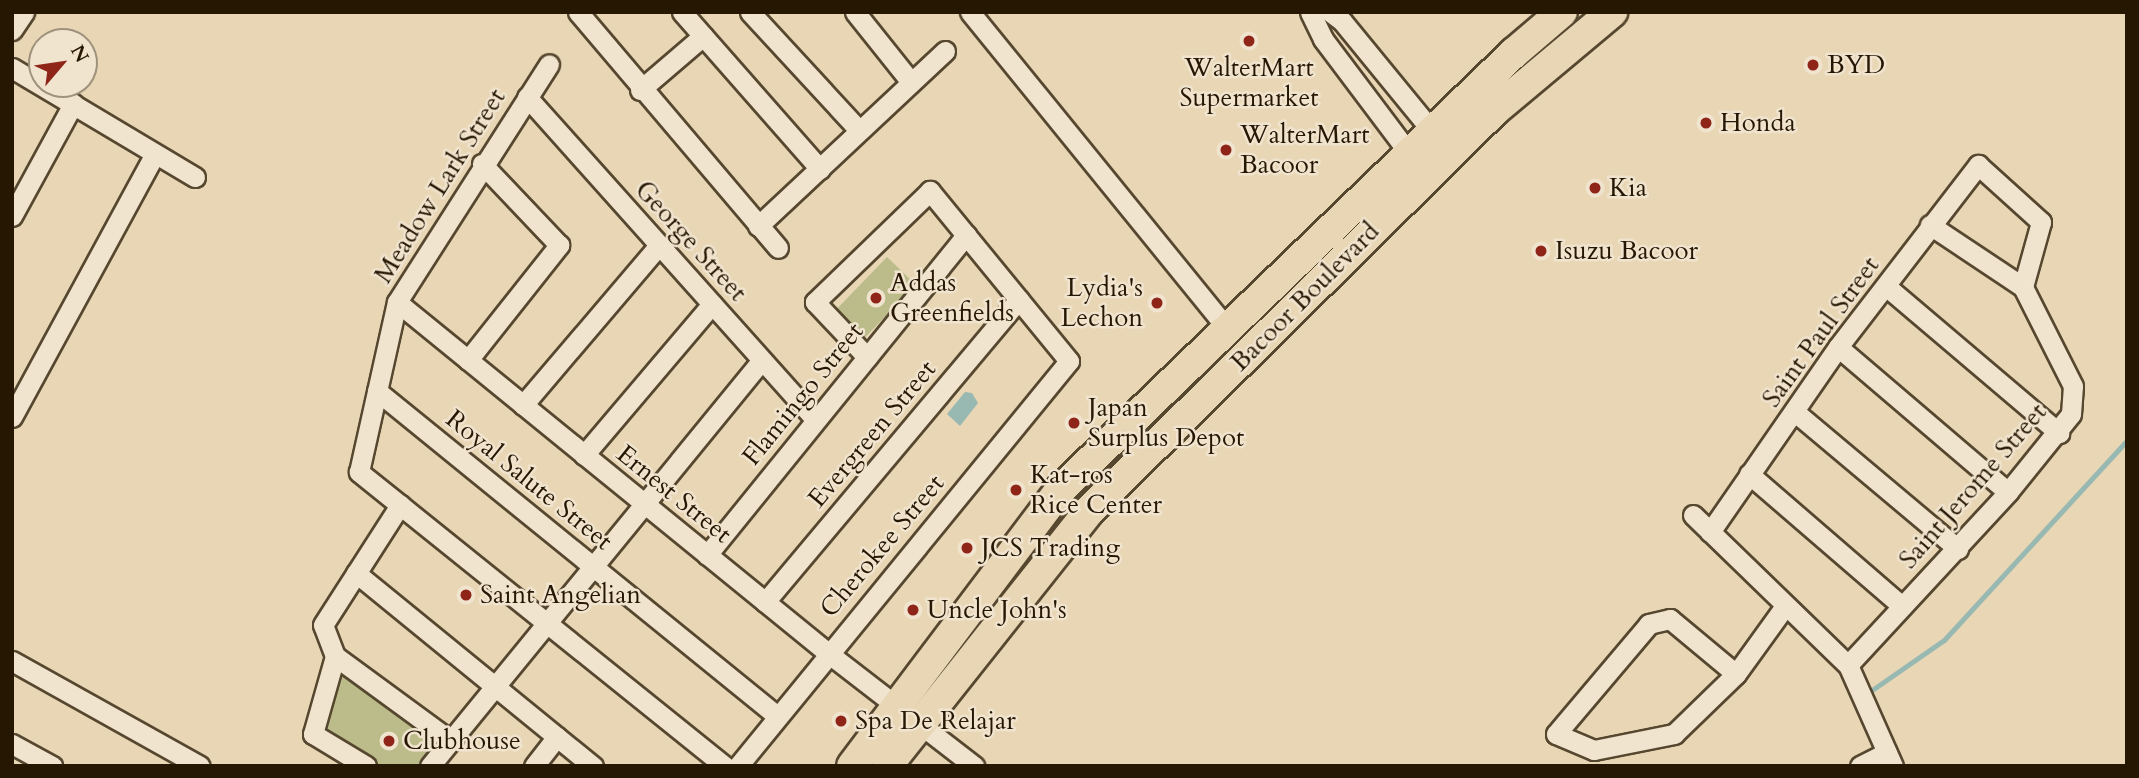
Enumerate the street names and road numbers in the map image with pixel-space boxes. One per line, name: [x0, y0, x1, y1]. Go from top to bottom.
street label: Meadow Lark Street: [368, 83, 512, 289]
street label: George Street: [629, 174, 753, 308]
street label: Bacoor Boulevard: [1224, 216, 1386, 378]
street label: Saint Paul Street: [1756, 251, 1886, 413]
street label: Flamingo Street: [736, 316, 870, 472]
street label: Evergreen Street: [801, 354, 943, 514]
street label: Saint Jerome Street: [1893, 397, 2053, 575]
street label: Royal Salute Street: [439, 403, 619, 557]
street label: Ernest Street: [610, 438, 738, 550]
street label: Cherokee Street: [813, 468, 951, 624]

